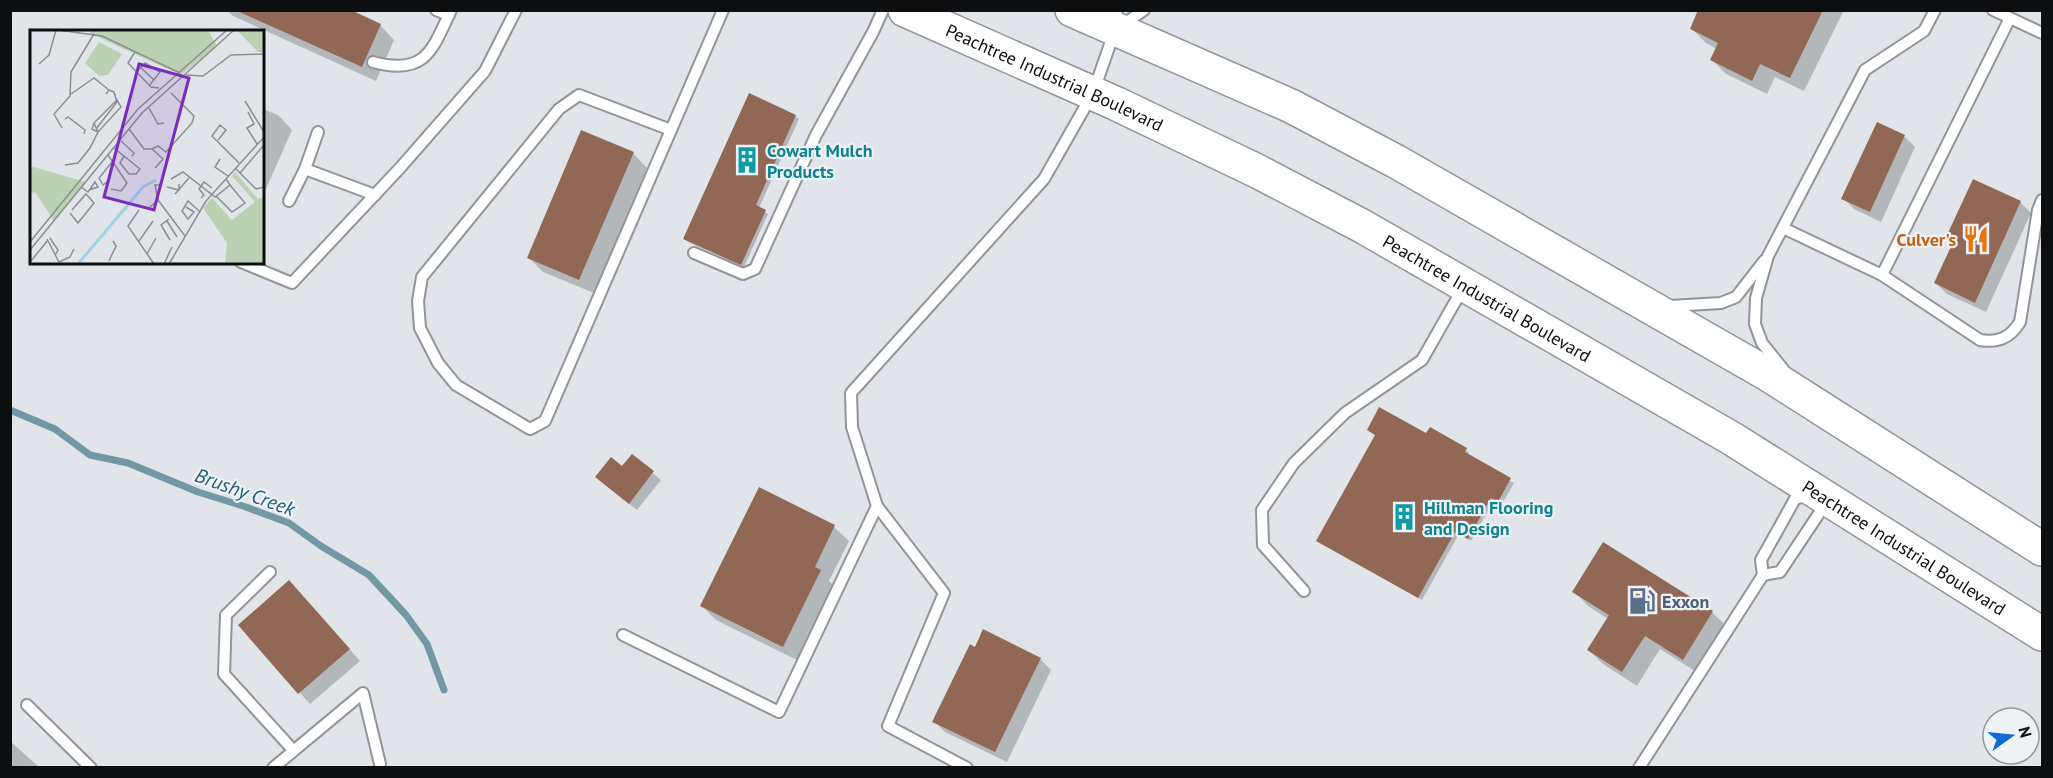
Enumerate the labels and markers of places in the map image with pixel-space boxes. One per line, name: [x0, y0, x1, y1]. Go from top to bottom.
place label: Cowart Mulch Products: [767, 139, 873, 183]
building icon: Cowart Mulch Products: [732, 145, 762, 175]
restaurant icon: Culver's: [1961, 224, 1991, 254]
place label: Culver's: [1896, 228, 1956, 251]
place label: Hillman Flooring and Design: [1424, 496, 1553, 540]
building icon: Hillman Flooring and Design: [1389, 502, 1419, 532]
fuel station icon: Exxon: [1627, 586, 1657, 616]
place label: Exxon: [1662, 590, 1709, 613]

